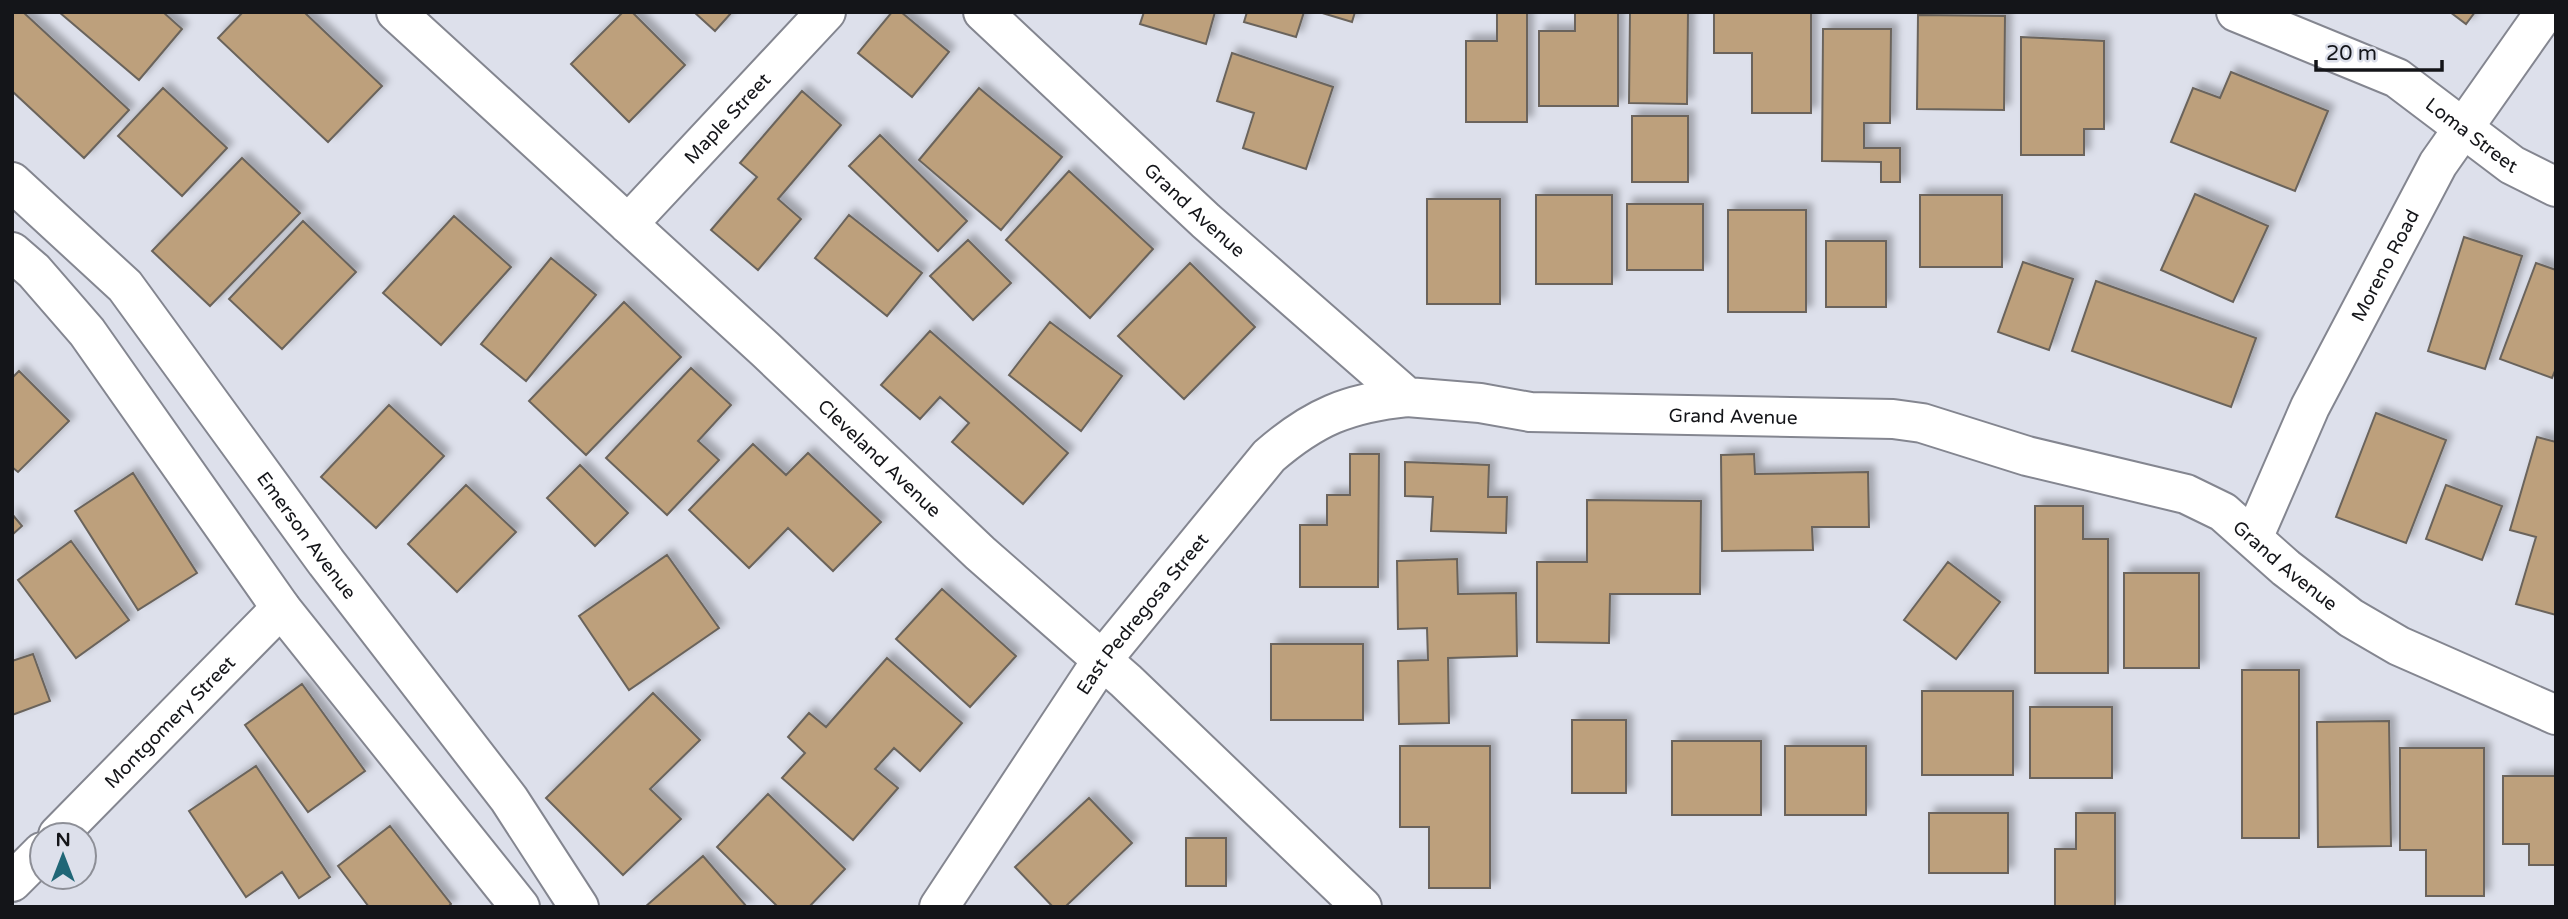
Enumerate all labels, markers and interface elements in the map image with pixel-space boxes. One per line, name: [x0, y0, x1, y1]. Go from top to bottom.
scale bar: [2316, 28, 2442, 72]
text: 20 m: [2326, 41, 2377, 66]
street label: Maple Street: [680, 69, 775, 169]
street label: Loma Street: [2421, 94, 2521, 178]
street label: Grand Avenue: [1139, 159, 1249, 262]
street label: Moreno Road: [2347, 206, 2424, 325]
street label: Cleveland Avenue: [813, 395, 945, 522]
street label: Grand Avenue: [1668, 405, 1798, 429]
street label: Emerson Avenue: [252, 468, 360, 604]
street label: Grand Avenue: [2228, 516, 2341, 615]
street label: East Pedregosa Street: [1072, 529, 1213, 699]
street label: Montgomery Street: [100, 652, 240, 793]
north arrow: [28, 821, 98, 891]
text: N: [55, 829, 71, 851]

